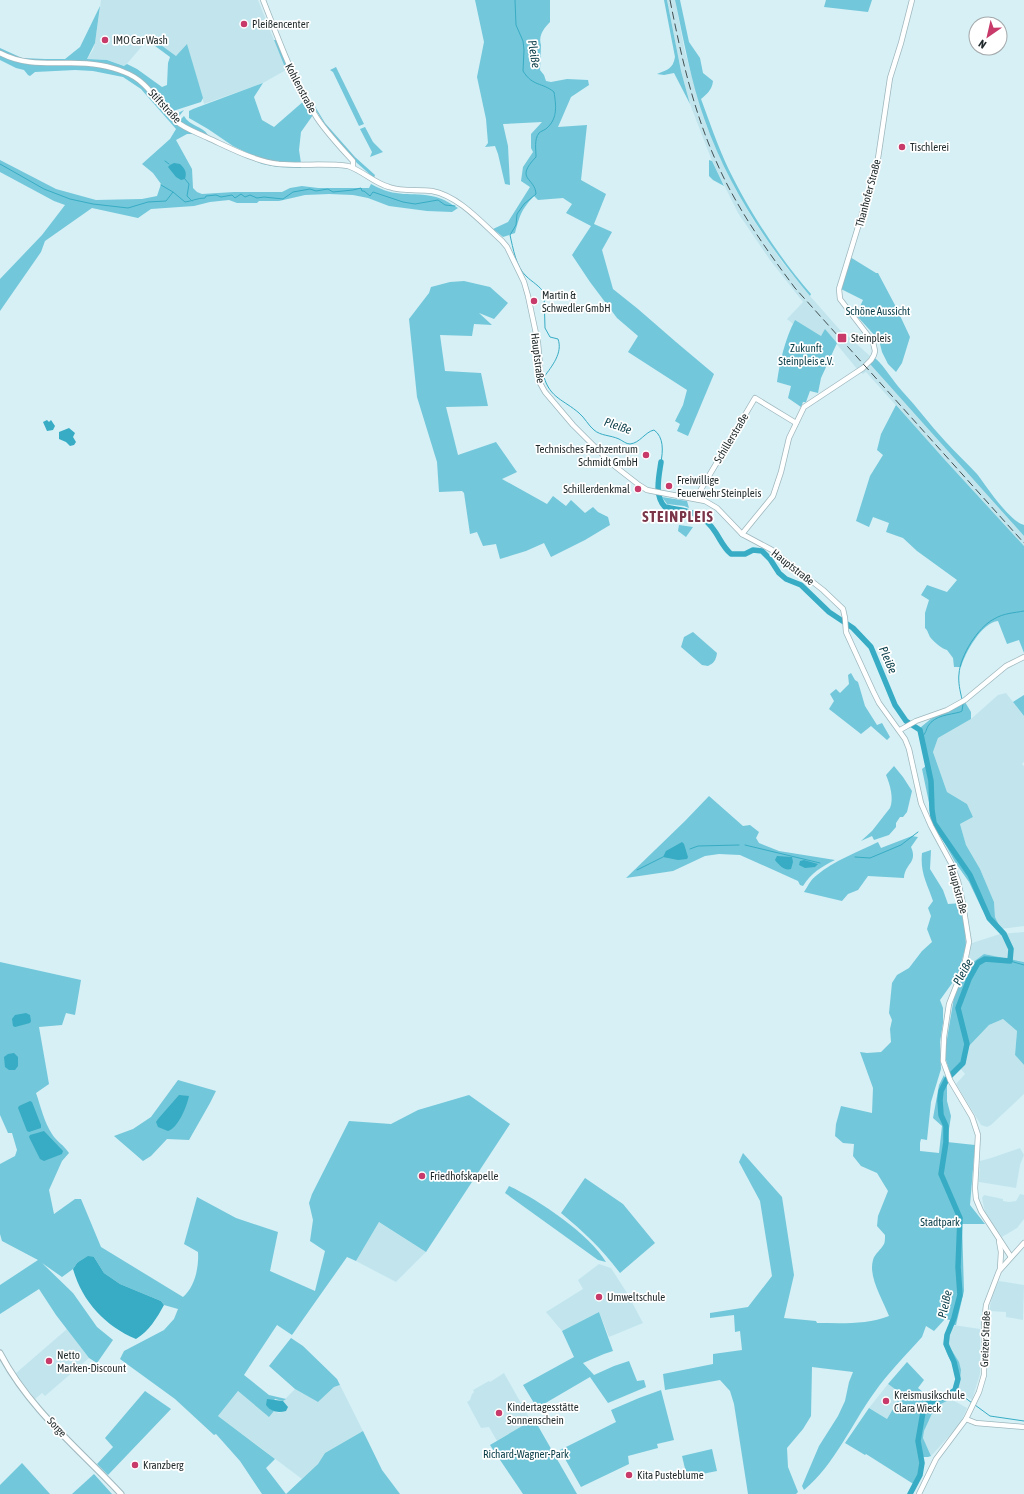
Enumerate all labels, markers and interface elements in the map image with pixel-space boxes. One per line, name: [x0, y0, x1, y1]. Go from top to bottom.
north arrow: [968, 16, 1008, 56]
place label: Pleißencenter: [252, 18, 310, 30]
marker: Pleißencenter: [239, 19, 249, 29]
place label: IMO Car Wash: [113, 34, 168, 46]
marker: IMO Car Wash: [100, 35, 110, 45]
text: N: [976, 37, 988, 51]
water label: Pleiße: [525, 39, 543, 70]
street label: Kohlenstraße: [283, 61, 319, 115]
street label: Stiftstraße: [146, 87, 184, 125]
place label: Tischlerei: [910, 141, 949, 153]
marker: Tischlerei: [897, 142, 907, 152]
street label: Thanhofer Straße: [853, 158, 883, 228]
place label: Martin & Schwedler GmbH: [542, 289, 611, 314]
marker: Martin & Schwedler GmbH: [529, 296, 539, 306]
park label: Schöne Aussicht: [846, 305, 910, 317]
street label: Hauptstraße: [529, 332, 547, 384]
marker: Steinpleis: [836, 332, 848, 344]
place label: Steinpleis: [851, 332, 891, 344]
park label: Zukunft Steinpleis e.V.: [778, 342, 834, 367]
street label: Schillerstraße: [711, 411, 751, 465]
water label: Pleiße: [602, 415, 634, 437]
place label: Technisches Fachzentrum Schmidt GmbH: [535, 443, 638, 468]
marker: Technisches Fachzentrum Schmidt GmbH: [641, 450, 651, 460]
place label: Freiwillige Feuerwehr Steinpleis: [677, 474, 761, 499]
marker: Freiwillige Feuerwehr Steinpleis: [664, 481, 674, 491]
place label: Schillerdenkmal: [563, 483, 630, 495]
marker: Schillerdenkmal: [633, 484, 643, 494]
district label: STEINPLEIS: [642, 508, 714, 525]
street label: Hauptstraße: [769, 547, 817, 587]
water label: Pleiße: [876, 644, 900, 676]
street label: Hauptstraße: [946, 863, 970, 915]
water label: Pleiße: [950, 956, 976, 988]
place label: Friedhofskapelle: [430, 1170, 498, 1182]
marker: Friedhofskapelle: [417, 1171, 427, 1181]
park label: Stadtpark: [920, 1216, 960, 1228]
water label: Pleiße: [935, 1288, 955, 1319]
place label: Umweltschule: [607, 1291, 665, 1303]
marker: Umweltschule: [594, 1292, 604, 1302]
street label: Greizer Straße: [978, 1311, 992, 1367]
place label: Netto Marken-Discount: [57, 1349, 126, 1374]
marker: Netto Marken-Discount: [44, 1356, 54, 1366]
place label: Kreismusikschule Clara Wieck: [894, 1389, 965, 1414]
marker: Kreismusikschule Clara Wieck: [881, 1396, 891, 1406]
place label: Kindertagesstätte Sonnenschein: [507, 1401, 579, 1426]
marker: Kindertagesstätte Sonnenschein: [494, 1408, 504, 1418]
street label: Sorge: [45, 1415, 69, 1439]
park label: Richard-Wagner-Park: [483, 1448, 569, 1460]
place label: Kranzberg: [143, 1459, 184, 1471]
marker: Kranzberg: [130, 1460, 140, 1470]
place label: Kita Pusteblume: [637, 1469, 704, 1481]
marker: Kita Pusteblume: [624, 1470, 634, 1480]

